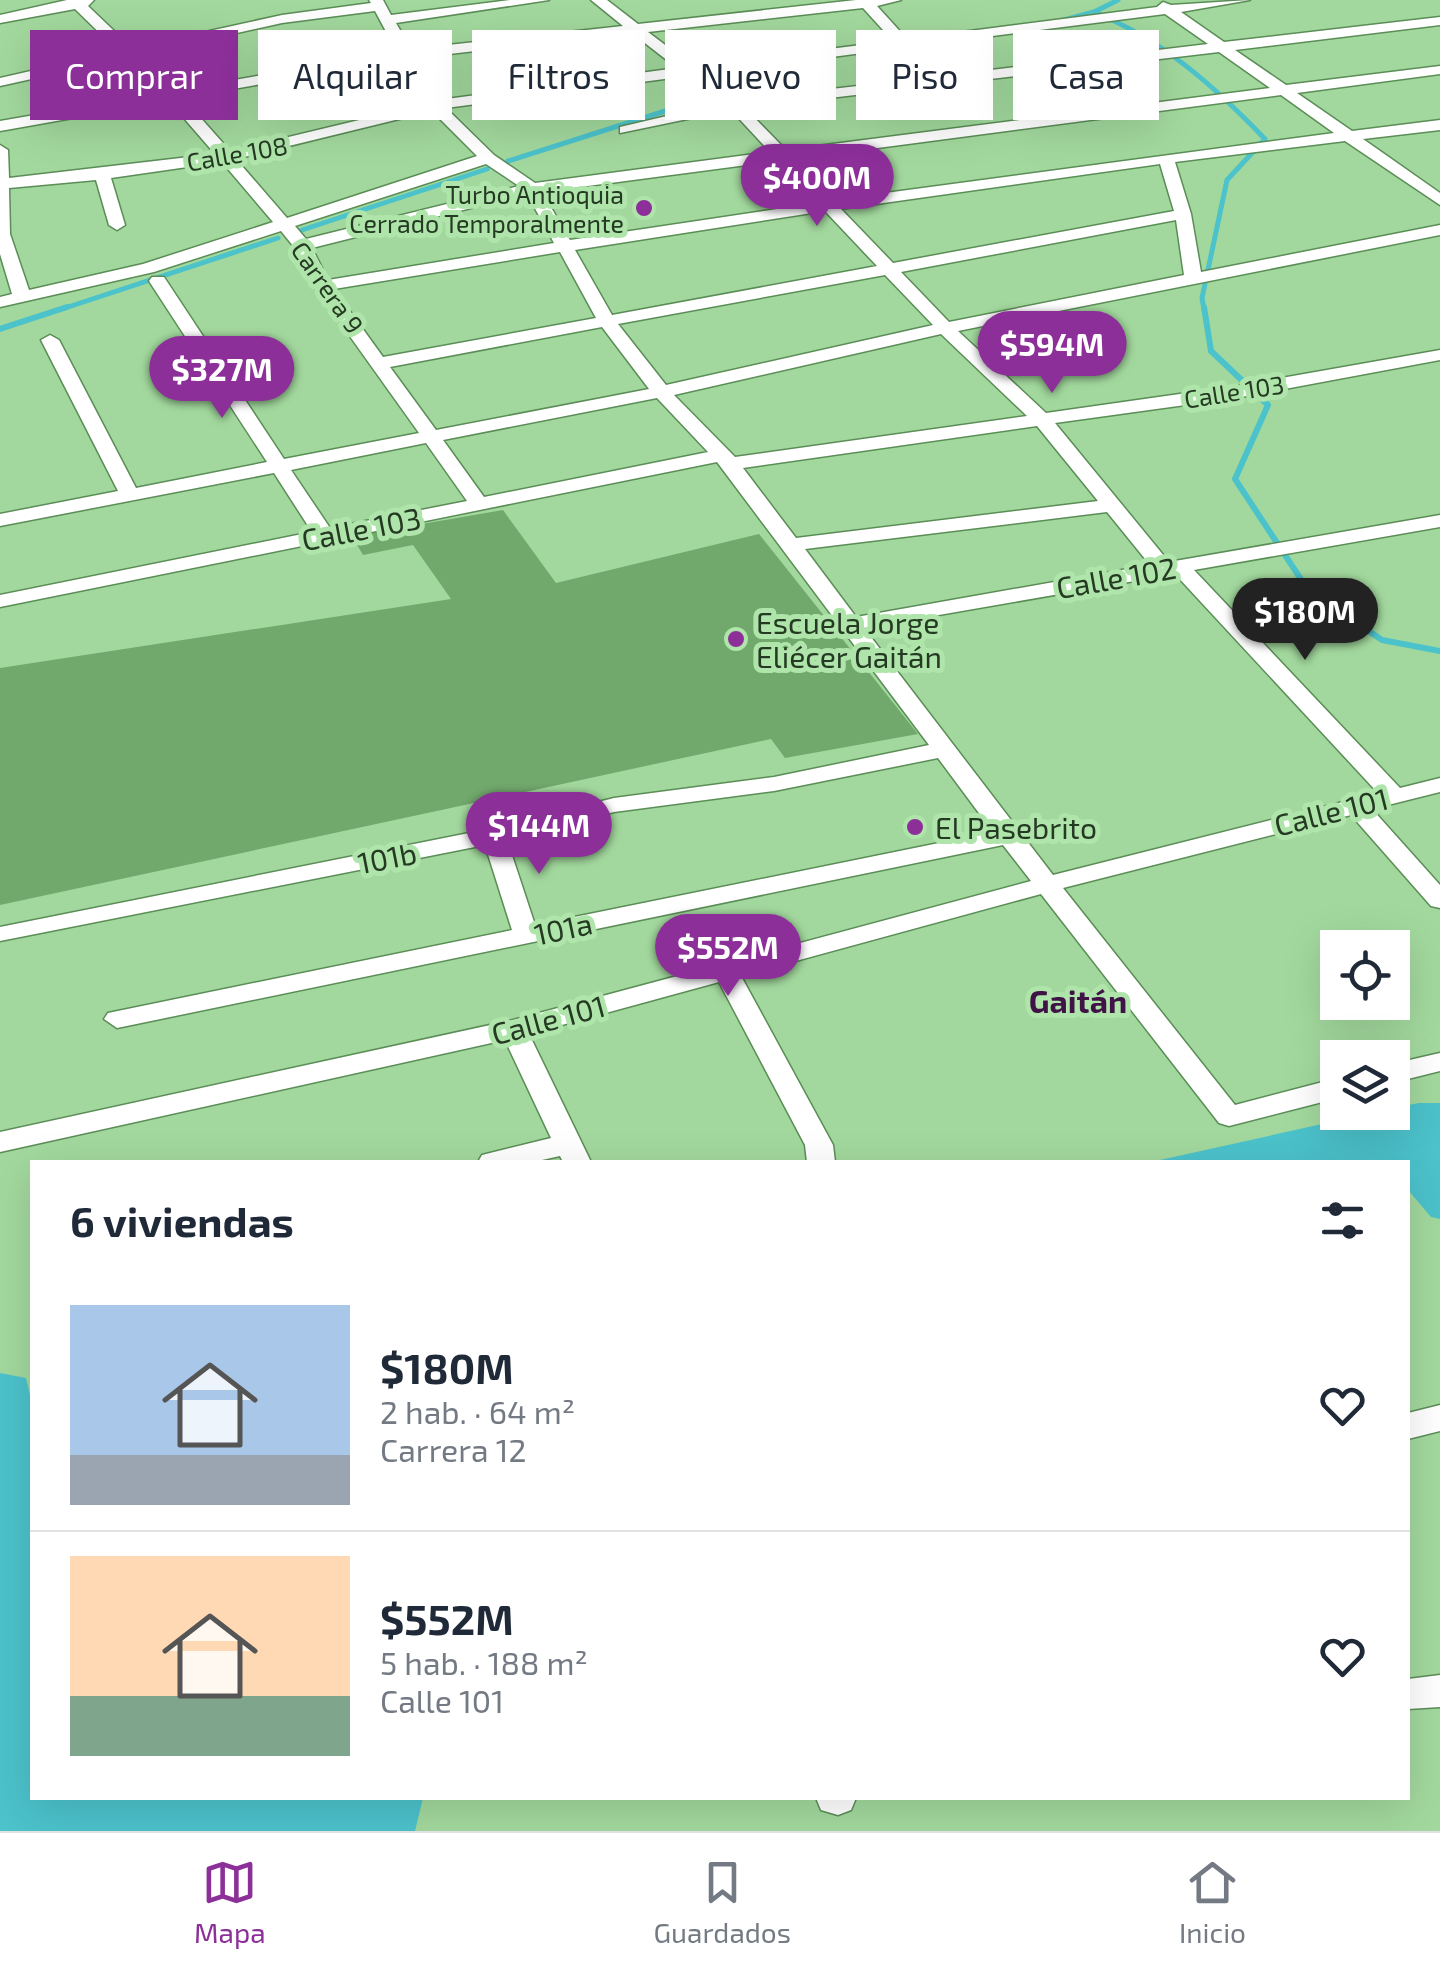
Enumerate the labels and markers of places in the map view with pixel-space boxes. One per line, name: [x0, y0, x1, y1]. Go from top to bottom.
pin: $400M: [747, 144, 887, 229]
place label: Turbo Antioquia Cerrado Temporalmente: [349, 179, 624, 238]
marker: Turbo Antioquia Cerrado Temporalmente: [633, 197, 655, 219]
pin: $594M: [982, 311, 1122, 396]
pin: $327M: [152, 336, 292, 421]
pin: $180M: [1235, 578, 1375, 663]
place label: Escuela Jorge Eliécer Gaitán: [756, 604, 942, 674]
marker: Escuela Jorge Eliécer Gaitán: [725, 628, 747, 650]
pin: $144M: [469, 792, 609, 877]
place label: El Pasebrito: [935, 809, 1097, 845]
marker: El Pasebrito: [904, 816, 926, 838]
pin: $552M: [658, 914, 798, 999]

